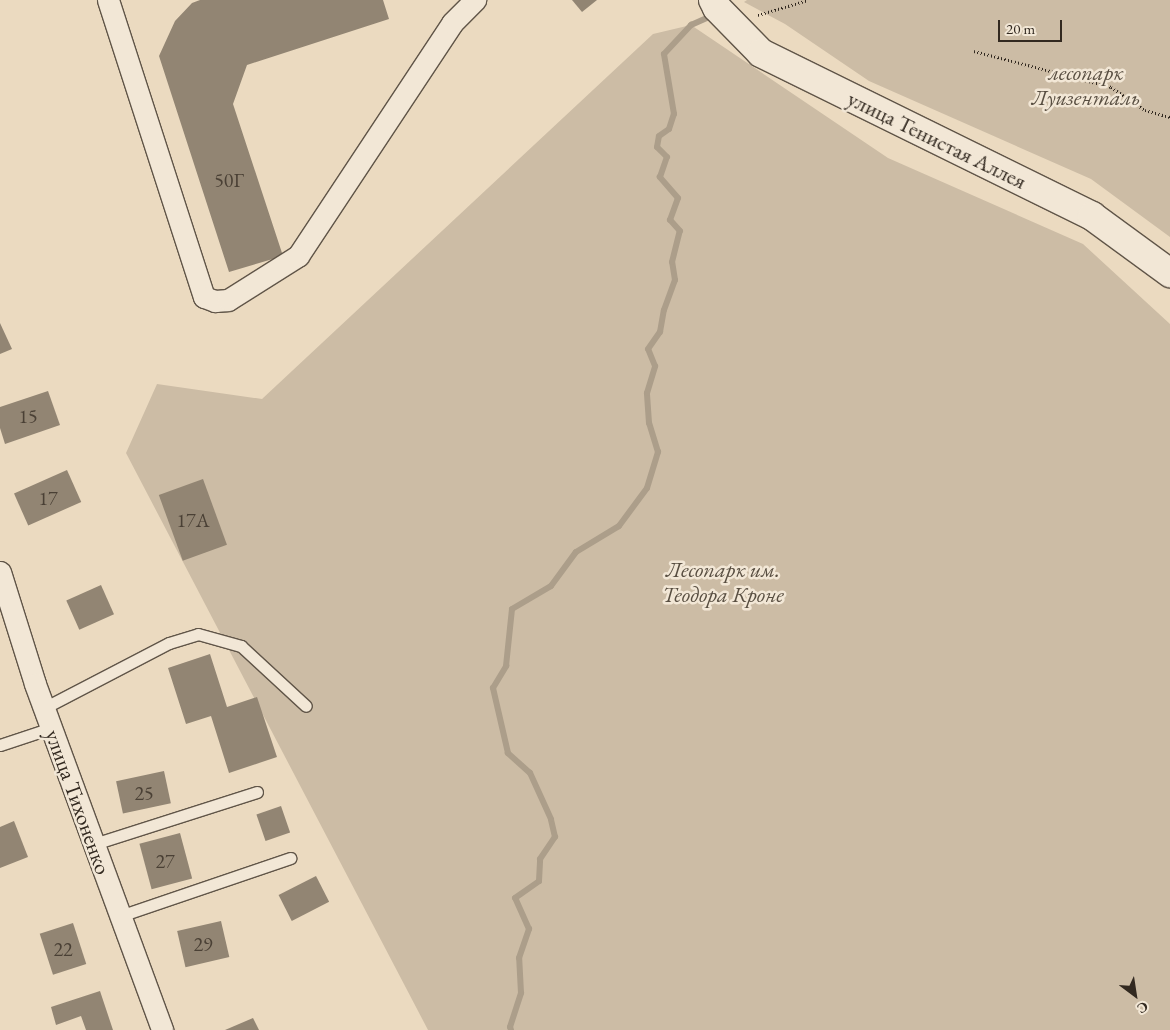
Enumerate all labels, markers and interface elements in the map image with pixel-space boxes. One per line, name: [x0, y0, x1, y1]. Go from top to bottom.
scale bar: [1000, 10, 1064, 42]
text: 20 m: [1006, 19, 1035, 38]
park label: лесопарк Луизенталь: [1032, 59, 1140, 110]
street label: улица Тенистая Аллея: [843, 85, 1031, 195]
house number: 50Г: [214, 168, 244, 192]
house number: 15: [18, 404, 38, 428]
house number: 17: [38, 486, 58, 510]
house number: 17А: [176, 508, 210, 532]
park label: Лесопарк им. Теодора Кроне: [662, 556, 784, 608]
street label: улица Тихоненко: [40, 726, 116, 878]
house number: 25: [134, 781, 154, 805]
house number: 27: [155, 849, 175, 873]
house number: 29: [193, 932, 213, 956]
house number: 22: [53, 937, 73, 961]
north arrow: [1110, 970, 1160, 1020]
text: С: [1134, 998, 1152, 1018]

